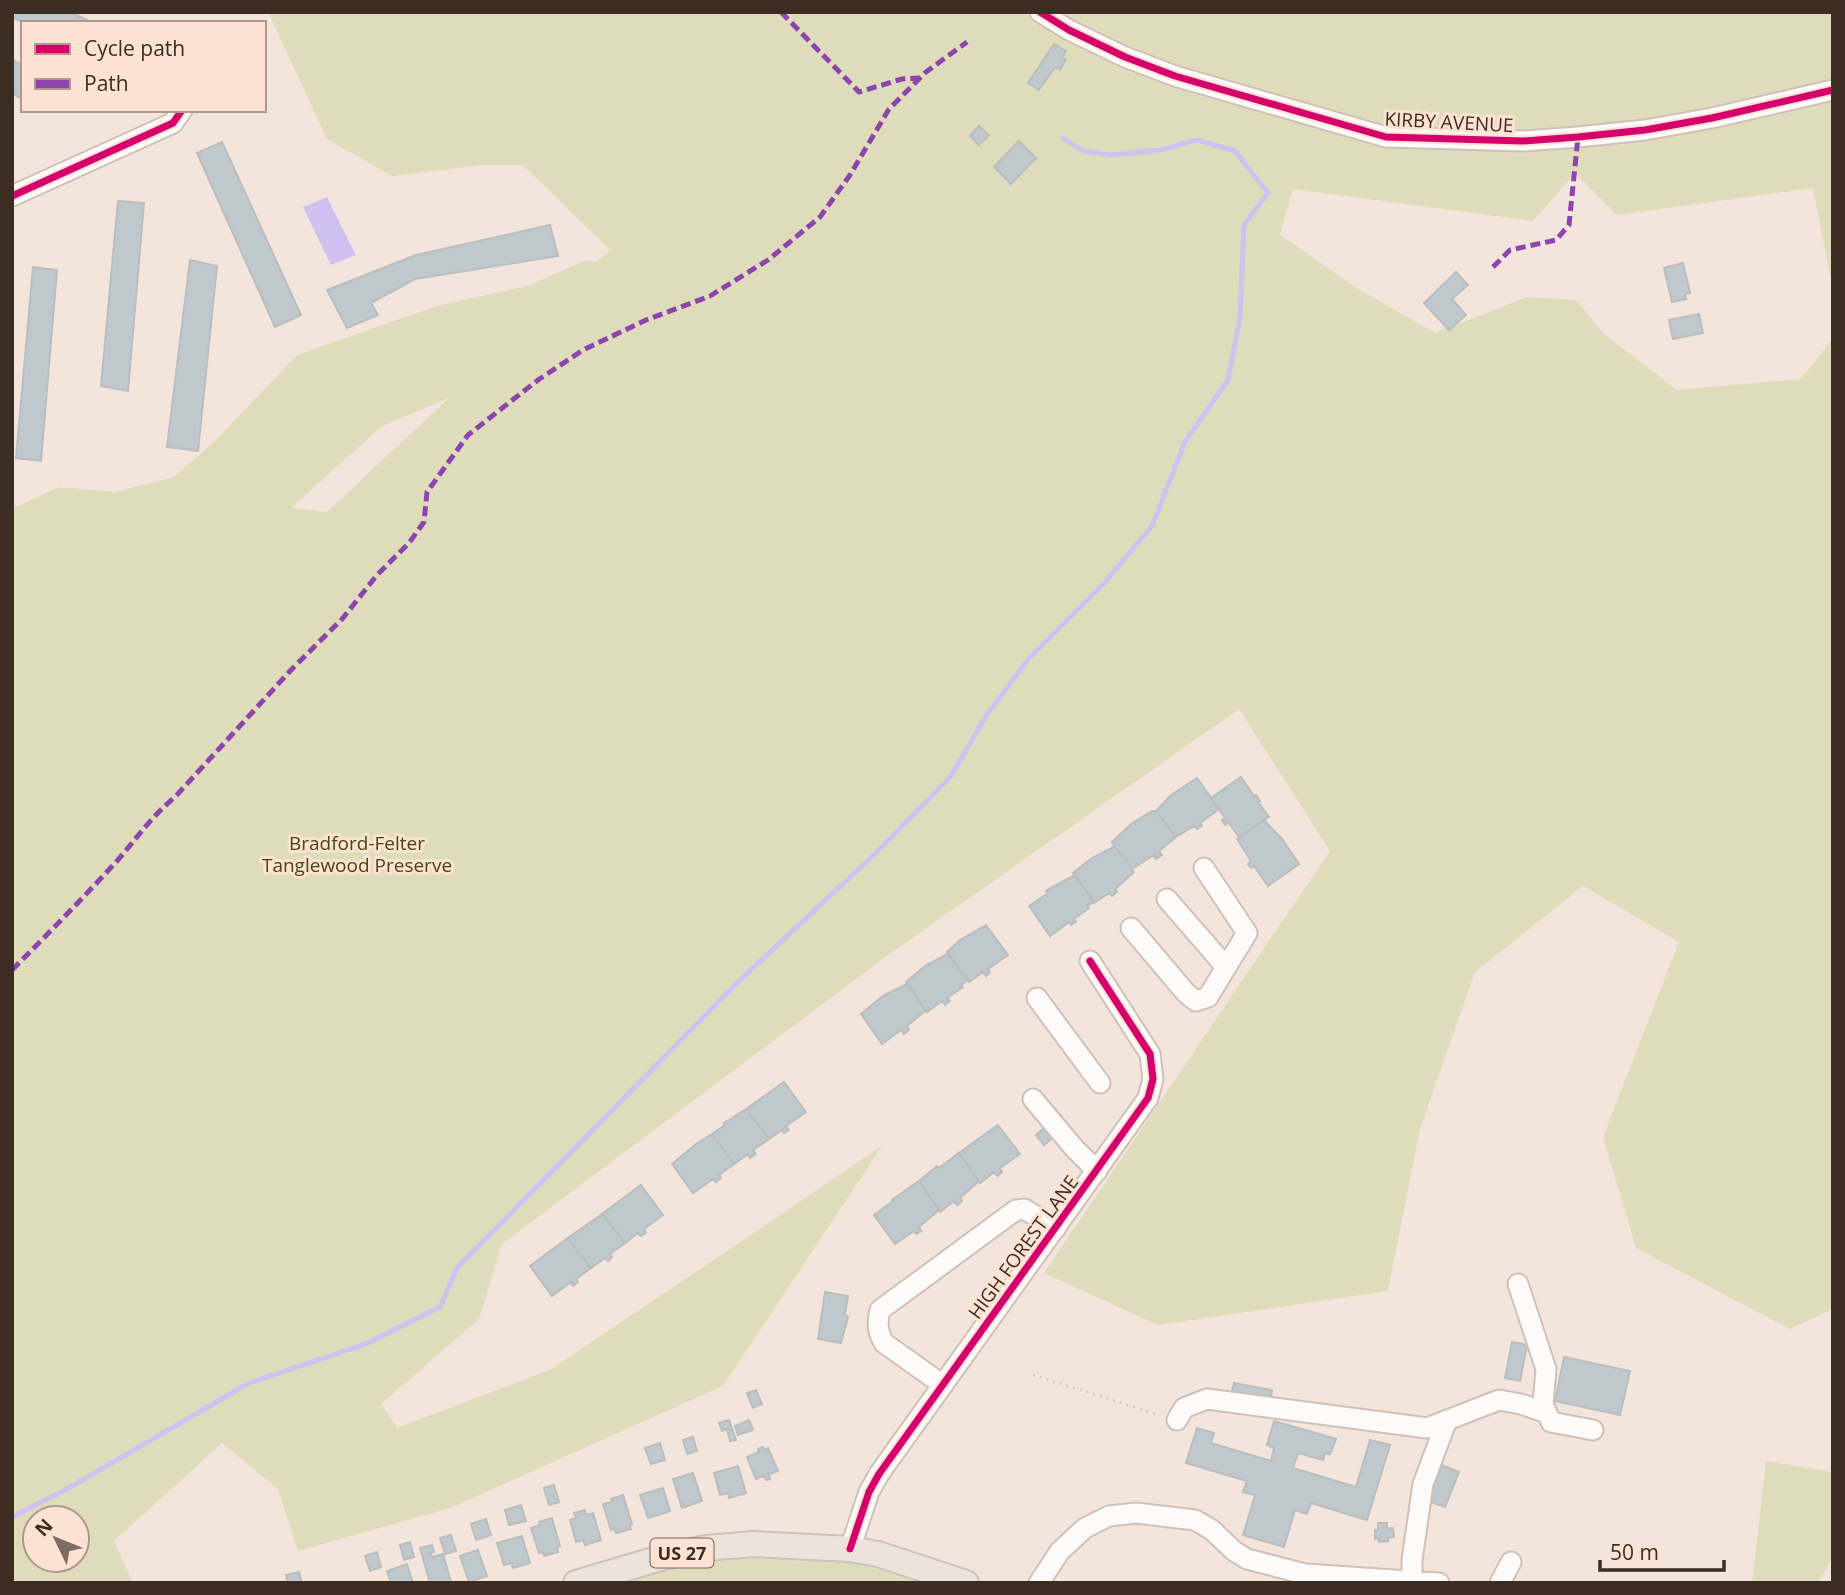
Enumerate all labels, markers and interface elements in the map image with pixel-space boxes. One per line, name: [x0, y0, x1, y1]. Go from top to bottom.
legend: [21, 21, 266, 112]
text: Cycle path: [84, 34, 185, 62]
text: Path: [84, 69, 129, 97]
street label: KIRBY AVENUE: [1384, 106, 1514, 138]
park label: Bradford-Felter Tanglewood Preserve: [262, 830, 452, 878]
street label: HIGH FOREST LANE: [962, 1170, 1084, 1324]
north arrow: [21, 1504, 91, 1574]
text: N: [29, 1513, 58, 1542]
scale bar: [1600, 1528, 1724, 1572]
road number: US 27: [650, 1538, 714, 1568]
text: 50 m: [1610, 1538, 1659, 1566]

